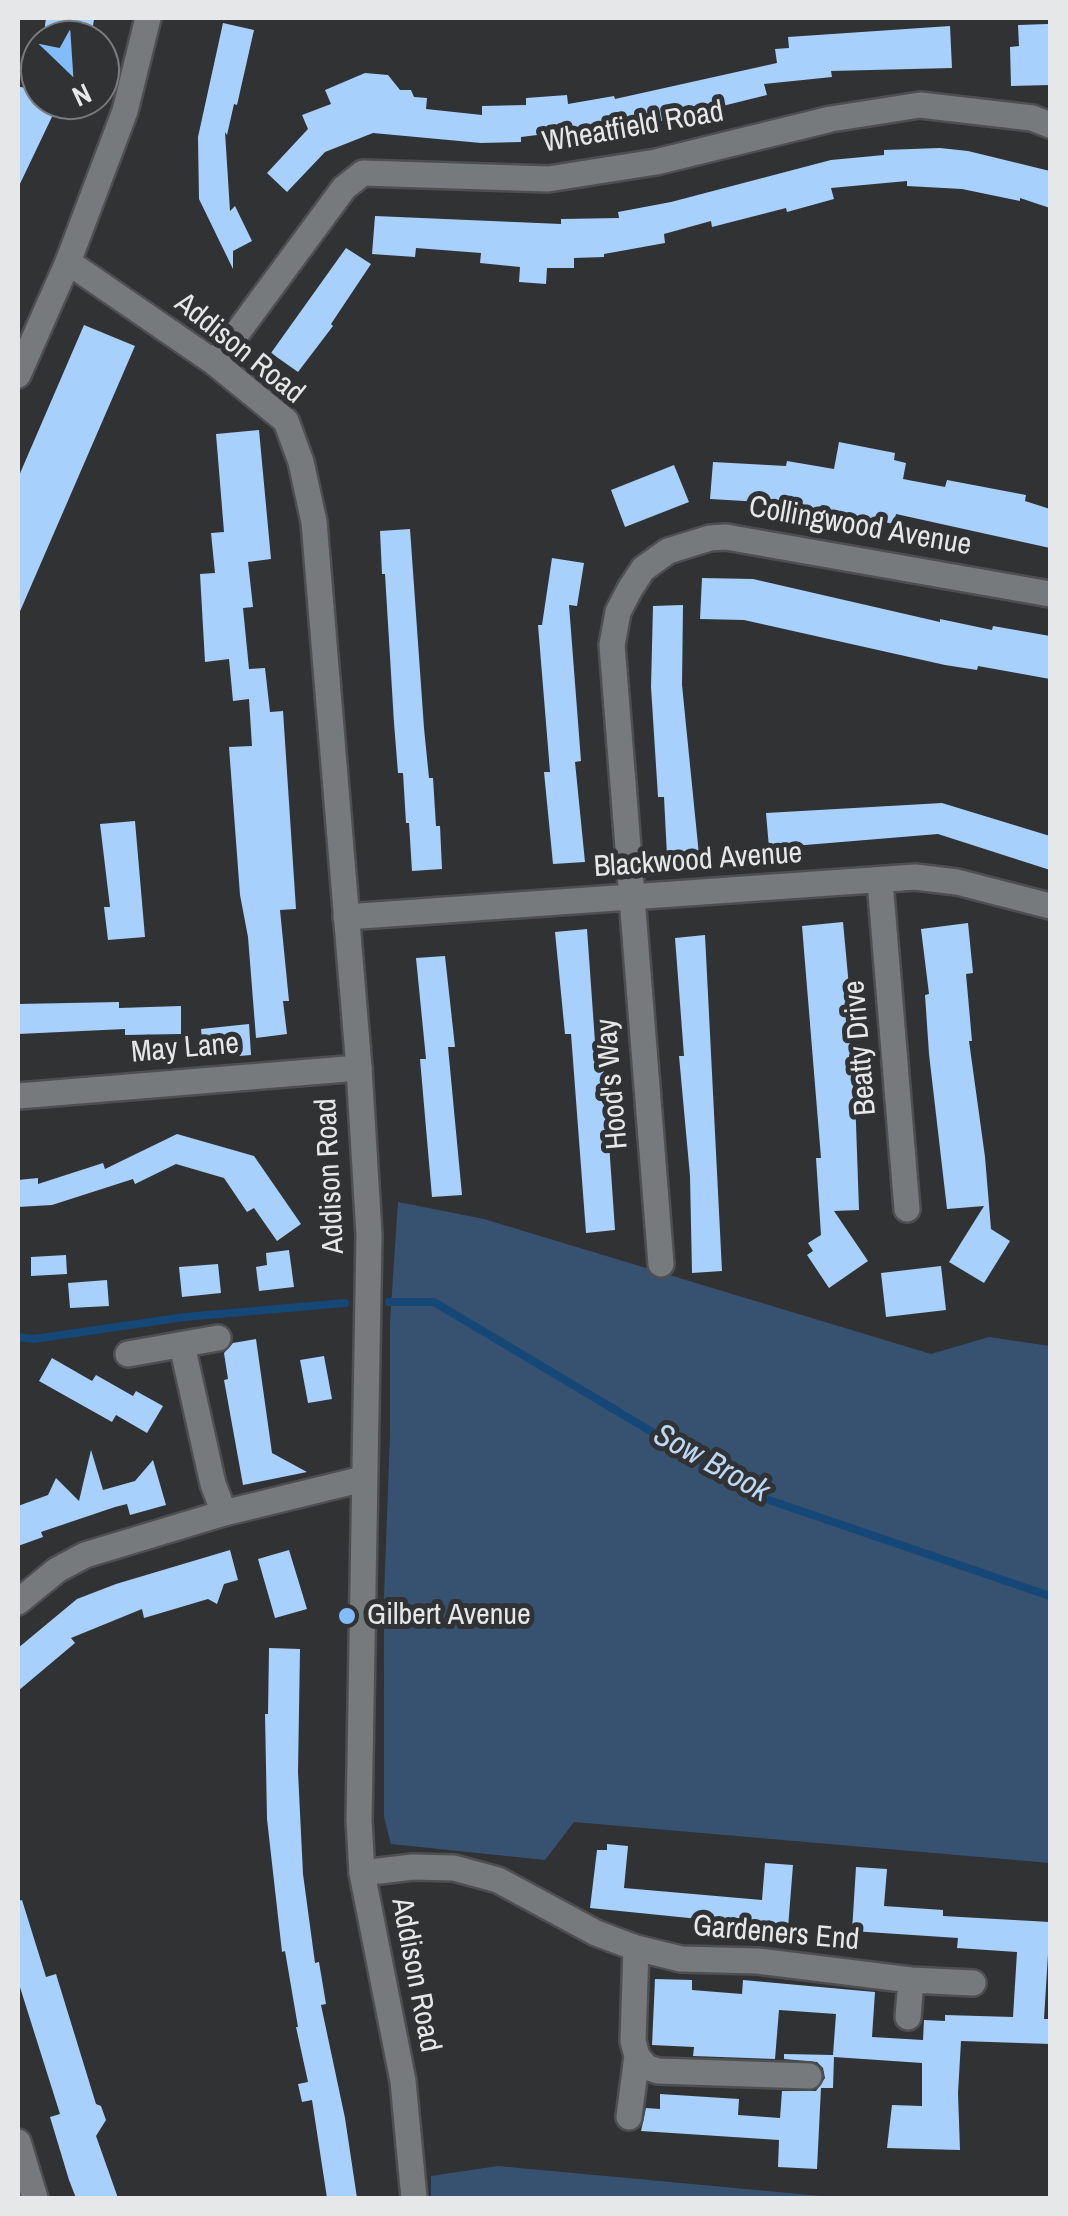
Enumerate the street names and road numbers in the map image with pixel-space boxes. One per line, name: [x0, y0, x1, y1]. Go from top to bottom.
street label: Wheatfield Road: [540, 94, 726, 162]
street label: Addison Road: [167, 286, 311, 412]
street label: Collingwood Avenue: [746, 490, 974, 564]
street label: Blackwood Avenue: [593, 836, 803, 886]
street label: Beatty Drive: [837, 979, 885, 1117]
street label: Hood's Way: [589, 1017, 637, 1151]
street label: May Lane: [130, 1026, 240, 1072]
street label: Addison Road: [309, 1097, 353, 1255]
street label: Addison Road: [382, 1895, 448, 2055]
street label: Gardeners End: [691, 1909, 861, 1959]

